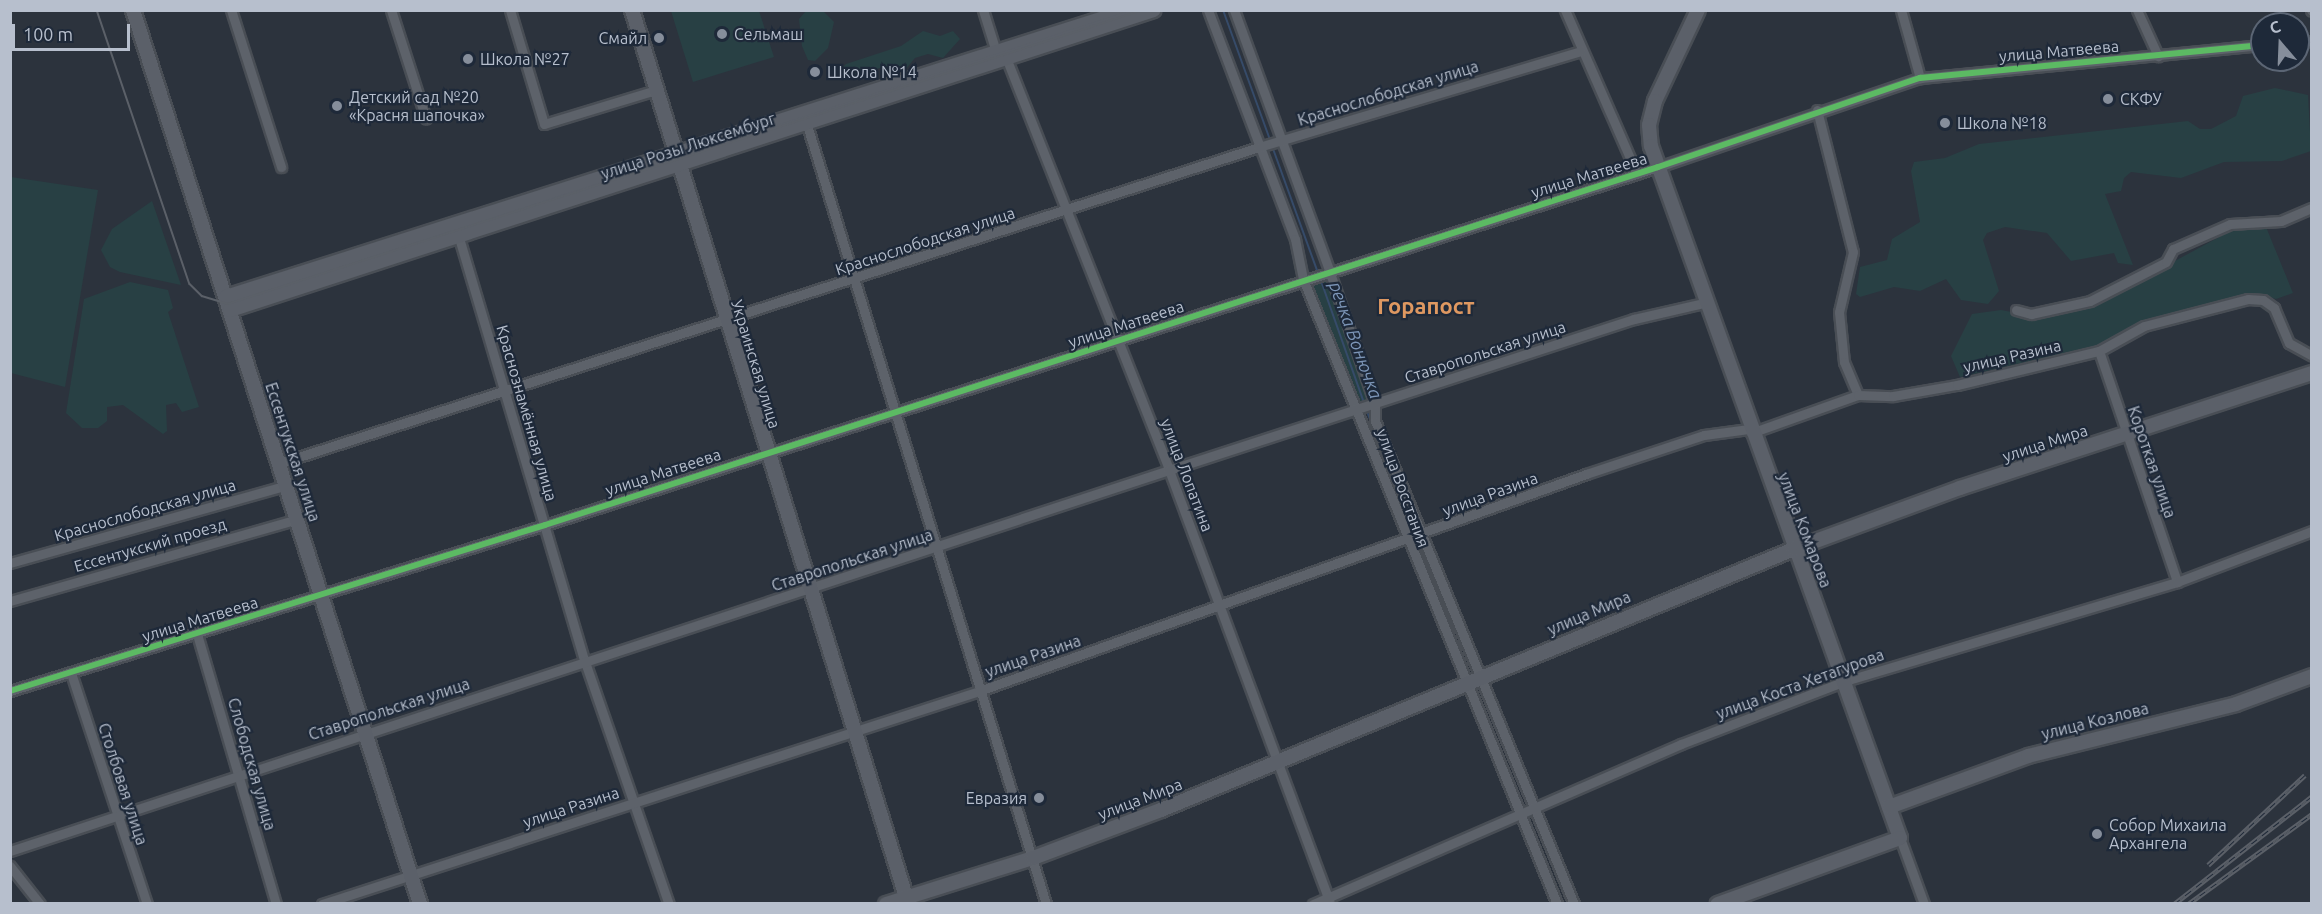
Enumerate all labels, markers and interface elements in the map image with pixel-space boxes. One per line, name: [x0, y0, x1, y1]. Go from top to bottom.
scale bar: [15, 12, 134, 50]
north arrow: [2250, 12, 2310, 72]
text: С: [2267, 17, 2283, 37]
text: 100 m: [23, 24, 73, 44]
place label: Сельмаш: [734, 24, 803, 44]
marker: Сельмаш: [715, 27, 729, 41]
place label: Смайл: [599, 28, 647, 48]
marker: Смайл: [652, 31, 666, 45]
street label: улица Матвеева: [1998, 36, 2120, 66]
place label: Школа №27: [480, 49, 570, 69]
marker: Школа №27: [461, 52, 475, 66]
street label: Краснослободская улица: [1295, 56, 1481, 130]
place label: Школа №14: [827, 62, 917, 82]
marker: Школа №14: [808, 65, 822, 79]
place label: Детский сад №20 «Красня шапочка»: [349, 87, 485, 125]
place label: СКФУ: [2120, 89, 2162, 109]
marker: СКФУ: [2101, 92, 2115, 106]
marker: Детский сад №20 «Красня шапочка»: [330, 99, 344, 113]
street label: улица Розы Люксембург: [599, 109, 777, 183]
place label: Школа №18: [1957, 113, 2047, 133]
marker: Школа №18: [1938, 116, 1952, 130]
street label: улица Матвеева: [1529, 148, 1649, 202]
street label: Краснослободская улица: [833, 203, 1017, 279]
water label: речка Вонючка: [1325, 279, 1387, 401]
district label: Горапост: [1377, 293, 1475, 319]
street label: улица Матвеева: [1066, 296, 1186, 352]
street label: Украинская улица: [727, 297, 785, 431]
street label: Ставропольская улица: [1402, 317, 1568, 387]
street label: Краснознамённая улица: [493, 323, 561, 503]
street label: улица Разина: [1961, 335, 2063, 377]
street label: Ессентукская улица: [261, 380, 325, 524]
street label: Короткая улица: [2124, 403, 2180, 521]
street label: улица Лопатина: [1157, 416, 1217, 534]
street label: улица Мира: [2000, 420, 2090, 466]
street label: улица Восстания: [1373, 426, 1433, 550]
street label: улица Матвеева: [603, 444, 723, 500]
street label: улица Разина: [1440, 468, 1540, 520]
street label: улица Комарова: [1774, 470, 1836, 590]
street label: Краснослободская улица: [52, 475, 238, 545]
street label: Ессентукский проезд: [72, 514, 228, 576]
street label: Ставропольская улица: [769, 525, 935, 595]
street label: улица Мира: [1545, 587, 1633, 639]
street label: улица Матвеева: [140, 592, 260, 646]
street label: улица Разина: [983, 631, 1083, 681]
street label: улица Коста Хетагурова: [1713, 645, 1887, 723]
street label: Ставропольская улица: [306, 674, 472, 744]
street label: Слободская улица: [224, 696, 280, 832]
street label: улица Козлова: [2039, 698, 2151, 744]
street label: Столбовая улица: [94, 721, 152, 847]
street label: улица Мира: [1095, 774, 1185, 824]
street label: улица Разина: [521, 782, 621, 832]
place label: Евразия: [966, 788, 1027, 808]
marker: Евразия: [1032, 791, 1046, 805]
place label: Собор Михаила Архангела: [2109, 815, 2227, 853]
marker: Собор Михаила Архангела: [2090, 827, 2104, 841]

